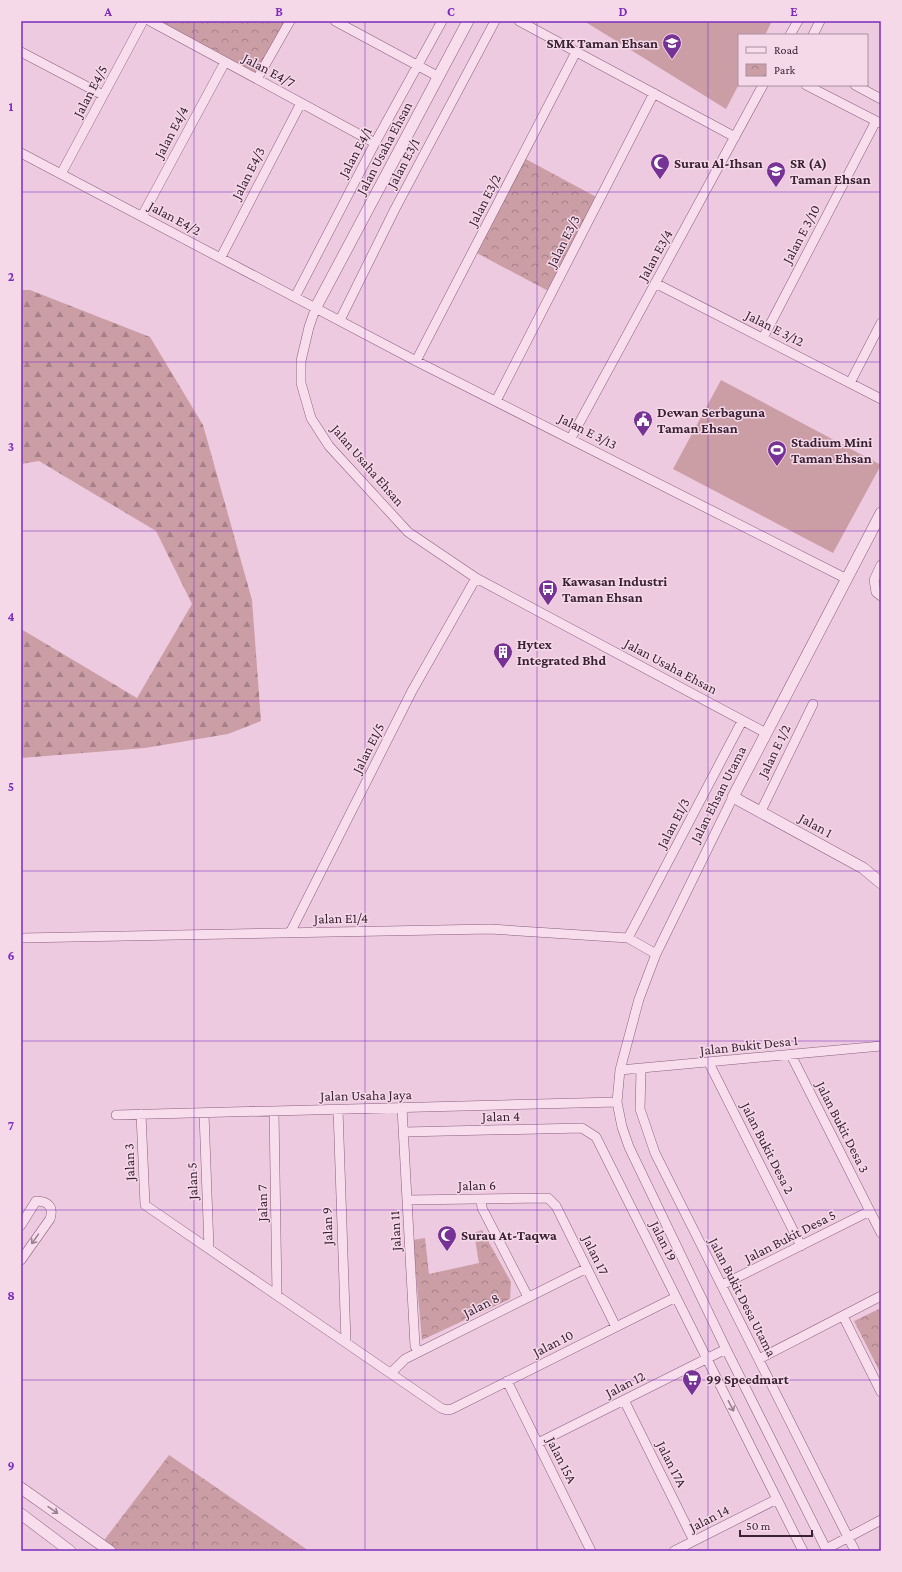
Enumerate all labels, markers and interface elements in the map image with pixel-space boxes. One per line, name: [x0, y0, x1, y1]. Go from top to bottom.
text: A: [103, 4, 112, 19]
text: B: [275, 4, 283, 19]
text: C: [447, 4, 455, 19]
text: D: [619, 4, 628, 19]
text: E: [790, 4, 798, 19]
school or university icon: SMK Taman Ehsan: [661, 32, 683, 60]
legend: [738, 34, 868, 86]
place label: SMK Taman Ehsan: [547, 35, 658, 51]
text: Road: [774, 43, 799, 57]
street label: Jalan E4/7: [238, 49, 298, 91]
street label: Jalan E4/5: [69, 62, 110, 122]
text: Park: [774, 63, 796, 77]
street label: Jalan Usaha Ehsan: [352, 98, 415, 199]
text: 1: [9, 99, 14, 114]
street label: Jalan E4/4: [150, 103, 191, 163]
street label: Jalan E4/1: [334, 124, 375, 182]
street label: Jalan E3/1: [382, 135, 423, 192]
street label: Jalan E4/3: [227, 144, 268, 204]
mosque icon: Surau Al-Ihsan: [649, 152, 671, 180]
place label: Surau Al-Ihsan: [674, 155, 763, 171]
place label: SR (A) Taman Ehsan: [790, 155, 871, 187]
school or university icon: SR (A) Taman Ehsan: [765, 160, 787, 188]
street label: Jalan E3/2: [463, 171, 504, 230]
street label: Jalan E4/2: [144, 197, 204, 239]
street label: Jalan E 3/10: [778, 202, 823, 268]
street label: Jalan E3/3: [542, 212, 583, 271]
street label: Jalan E3/4: [633, 227, 676, 285]
text: 2: [8, 269, 15, 284]
street label: Jalan E 3/12: [741, 306, 807, 350]
place label: Dewan Serbaguna Taman Ehsan: [657, 404, 765, 436]
street label: Jalan E 3/13: [554, 409, 620, 452]
public building icon: Dewan Serbaguna Taman Ehsan: [632, 409, 654, 437]
street label: Jalan Usaha Ehsan: [327, 419, 408, 509]
place label: Stadium Mini Taman Ehsan: [791, 434, 872, 466]
text: 3: [8, 439, 14, 454]
sports icon: Stadium Mini Taman Ehsan: [766, 439, 788, 467]
place label: Kawasan Industri Taman Ehsan: [562, 573, 667, 605]
bus stop icon: Kawasan Industri Taman Ehsan: [537, 578, 559, 606]
text: 4: [7, 609, 15, 624]
street label: Jalan Usaha Ehsan: [620, 634, 721, 697]
place label: Hytex Integrated Bhd: [517, 636, 606, 668]
building icon: Hytex Integrated Bhd: [492, 641, 514, 669]
street label: Jalan E1/5: [348, 720, 387, 778]
street label: Jalan E 1/2: [753, 722, 794, 782]
street label: Jalan Ehsan Utama: [686, 743, 749, 847]
text: 5: [8, 779, 14, 794]
street label: Jalan E1/3: [652, 795, 693, 852]
street label: Jalan 1: [795, 808, 836, 841]
street label: Jalan E1/4: [312, 910, 368, 927]
text: 6: [7, 948, 15, 963]
street label: Jalan Bukit Desa 1: [697, 1032, 799, 1058]
street label: Jalan Bukit Desa 3: [812, 1077, 873, 1175]
street label: Jalan Usaha Jaya: [318, 1086, 412, 1104]
street label: Jalan Bukit Desa 2: [737, 1098, 798, 1197]
street label: Jalan 4: [480, 1108, 520, 1124]
text: 7: [8, 1118, 14, 1133]
street label: Jalan 3: [120, 1143, 138, 1183]
street label: Jalan 5: [183, 1162, 201, 1202]
street label: Jalan 6: [456, 1177, 496, 1193]
street label: Jalan 7: [254, 1184, 270, 1224]
street label: Jalan Bukit Desa 5: [740, 1206, 838, 1267]
street label: Jalan 9: [318, 1207, 336, 1247]
street label: Jalan 11: [386, 1210, 404, 1254]
street label: Jalan 19: [646, 1217, 681, 1264]
mosque icon: Surau At-Taqwa: [436, 1224, 458, 1252]
place label: Surau At-Taqwa: [461, 1227, 557, 1243]
street label: Jalan 17: [579, 1231, 613, 1278]
street label: Jalan Bukit Desa Utama: [705, 1233, 780, 1360]
one-way arrow: [31, 1234, 39, 1245]
text: 8: [7, 1288, 15, 1303]
street label: Jalan 8: [458, 1289, 502, 1322]
street label: Jalan 10: [528, 1326, 576, 1361]
street label: Jalan 12: [601, 1367, 648, 1402]
supermarket icon: 99 Speedmart: [681, 1368, 703, 1396]
place label: 99 Speedmart: [706, 1371, 790, 1387]
one-way arrow: [727, 1400, 735, 1412]
street label: Jalan 15A: [543, 1432, 580, 1486]
street label: Jalan 17A: [653, 1437, 690, 1490]
text: 9: [7, 1458, 15, 1473]
street label: Jalan 14: [685, 1501, 732, 1536]
one-way arrow: [47, 1506, 58, 1514]
scale bar: [740, 1512, 812, 1538]
text: 50 m: [746, 1519, 771, 1533]

